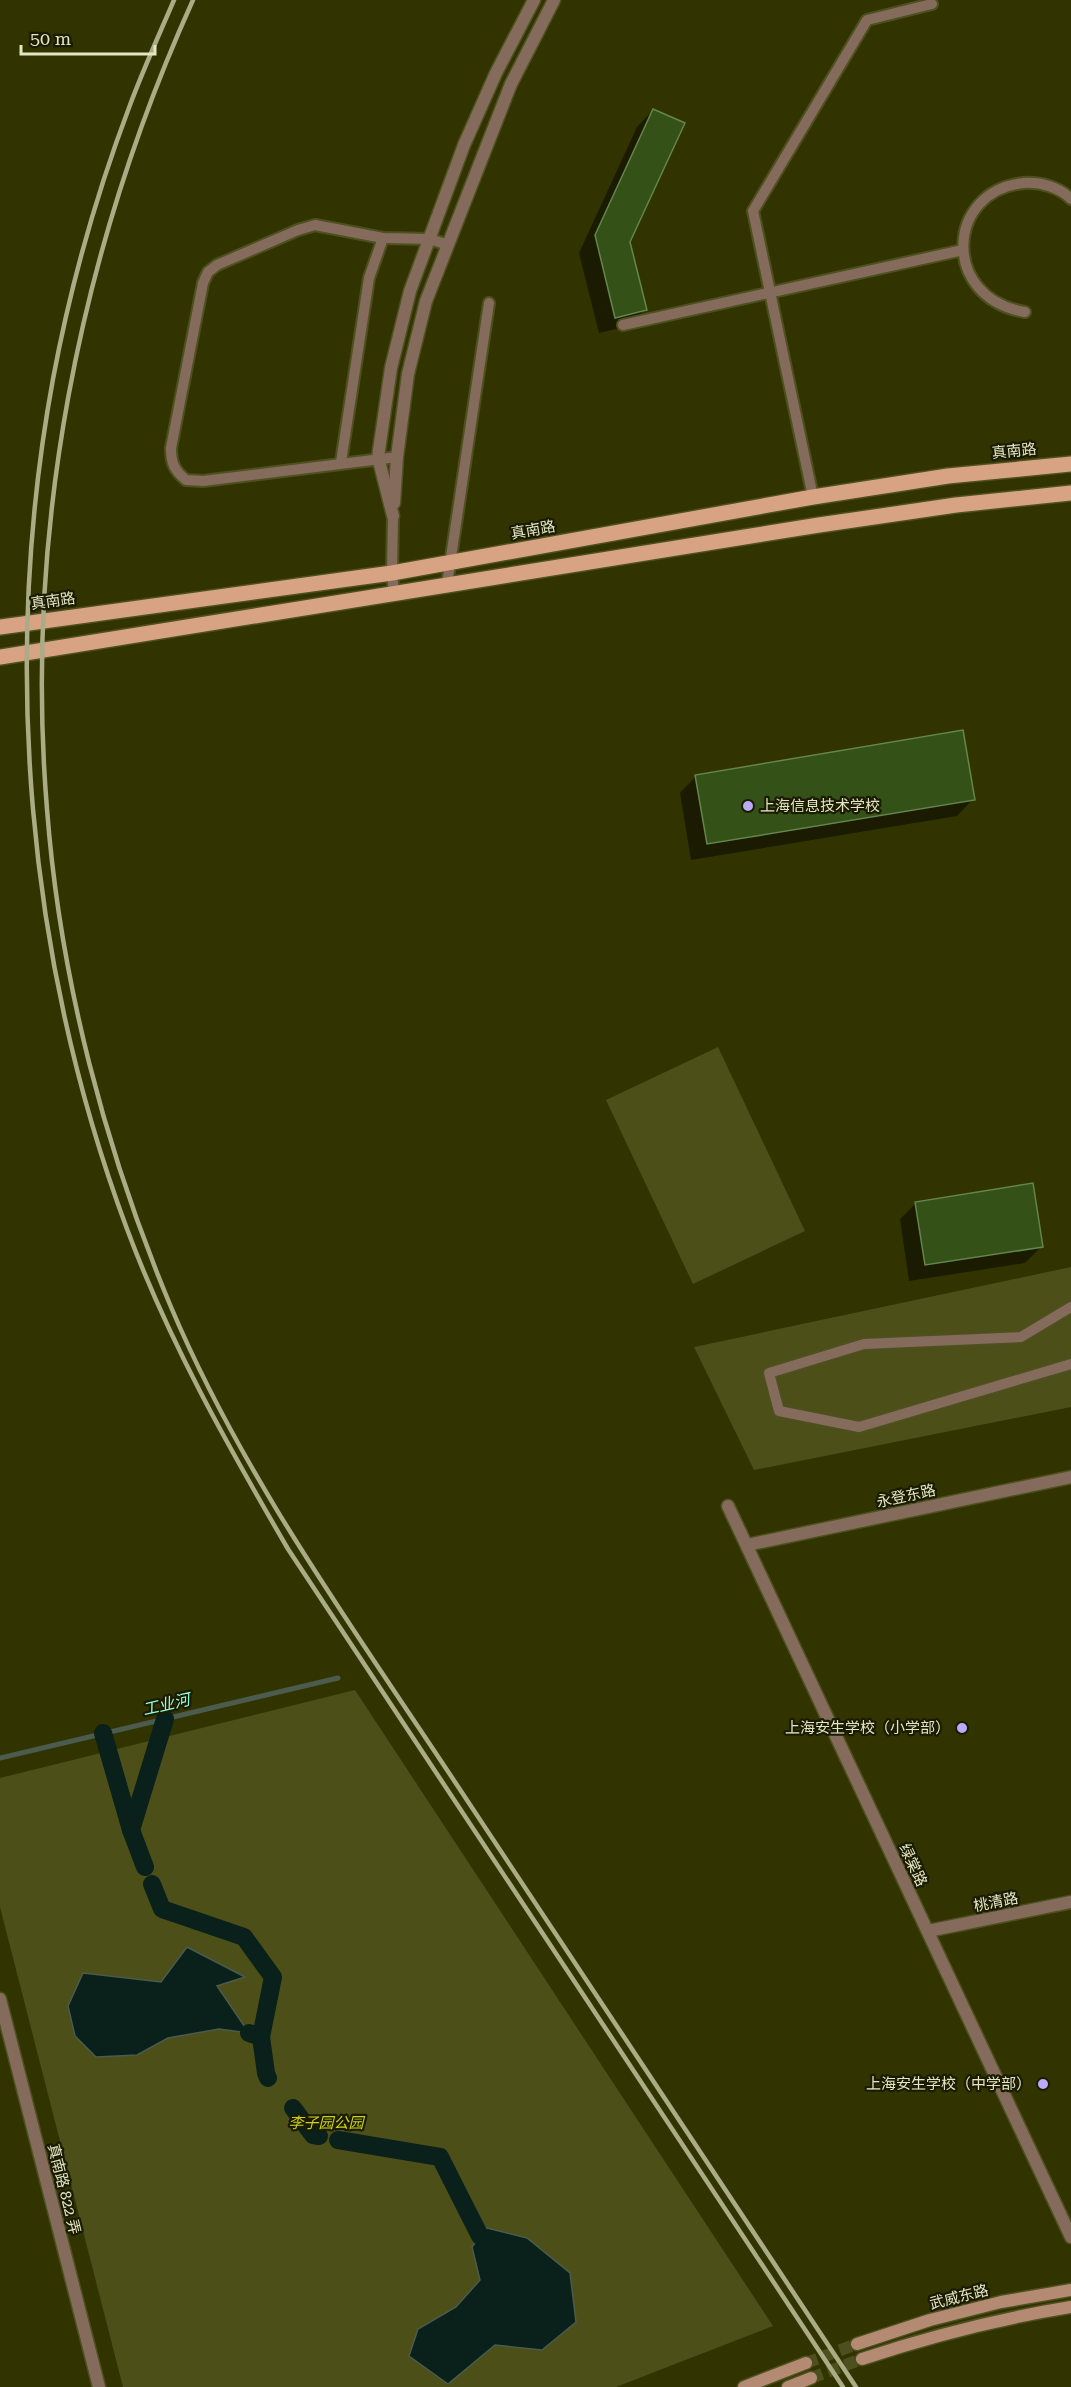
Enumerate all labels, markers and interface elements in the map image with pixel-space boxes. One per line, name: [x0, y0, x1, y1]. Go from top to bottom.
scale bar: [21, 18, 154, 56]
text: 50 m: [30, 28, 71, 49]
street label: 真南路: [991, 440, 1037, 462]
street label: 真南路: [509, 517, 557, 543]
street label: 真南路: [29, 589, 77, 613]
place label: 上海信息技术学校: [760, 797, 880, 815]
marker: 上海信息技术学校: [741, 799, 755, 813]
street label: 永登东路: [875, 1481, 937, 1511]
water label: 工业河: [141, 1689, 195, 1719]
place label: 上海安生学校（小学部）: [785, 1719, 950, 1737]
marker: 上海安生学校（小学部）: [955, 1721, 969, 1735]
street label: 绿棠路: [895, 1841, 931, 1889]
street label: 桃清路: [972, 1889, 1020, 1915]
place label: 上海安生学校（中学部）: [866, 2075, 1031, 2093]
marker: 上海安生学校（中学部）: [1036, 2077, 1050, 2091]
park label: 李子园公园: [288, 2114, 365, 2132]
street label: 真南路 822 弄: [44, 2142, 84, 2236]
street label: 武威东路: [928, 2281, 990, 2313]

